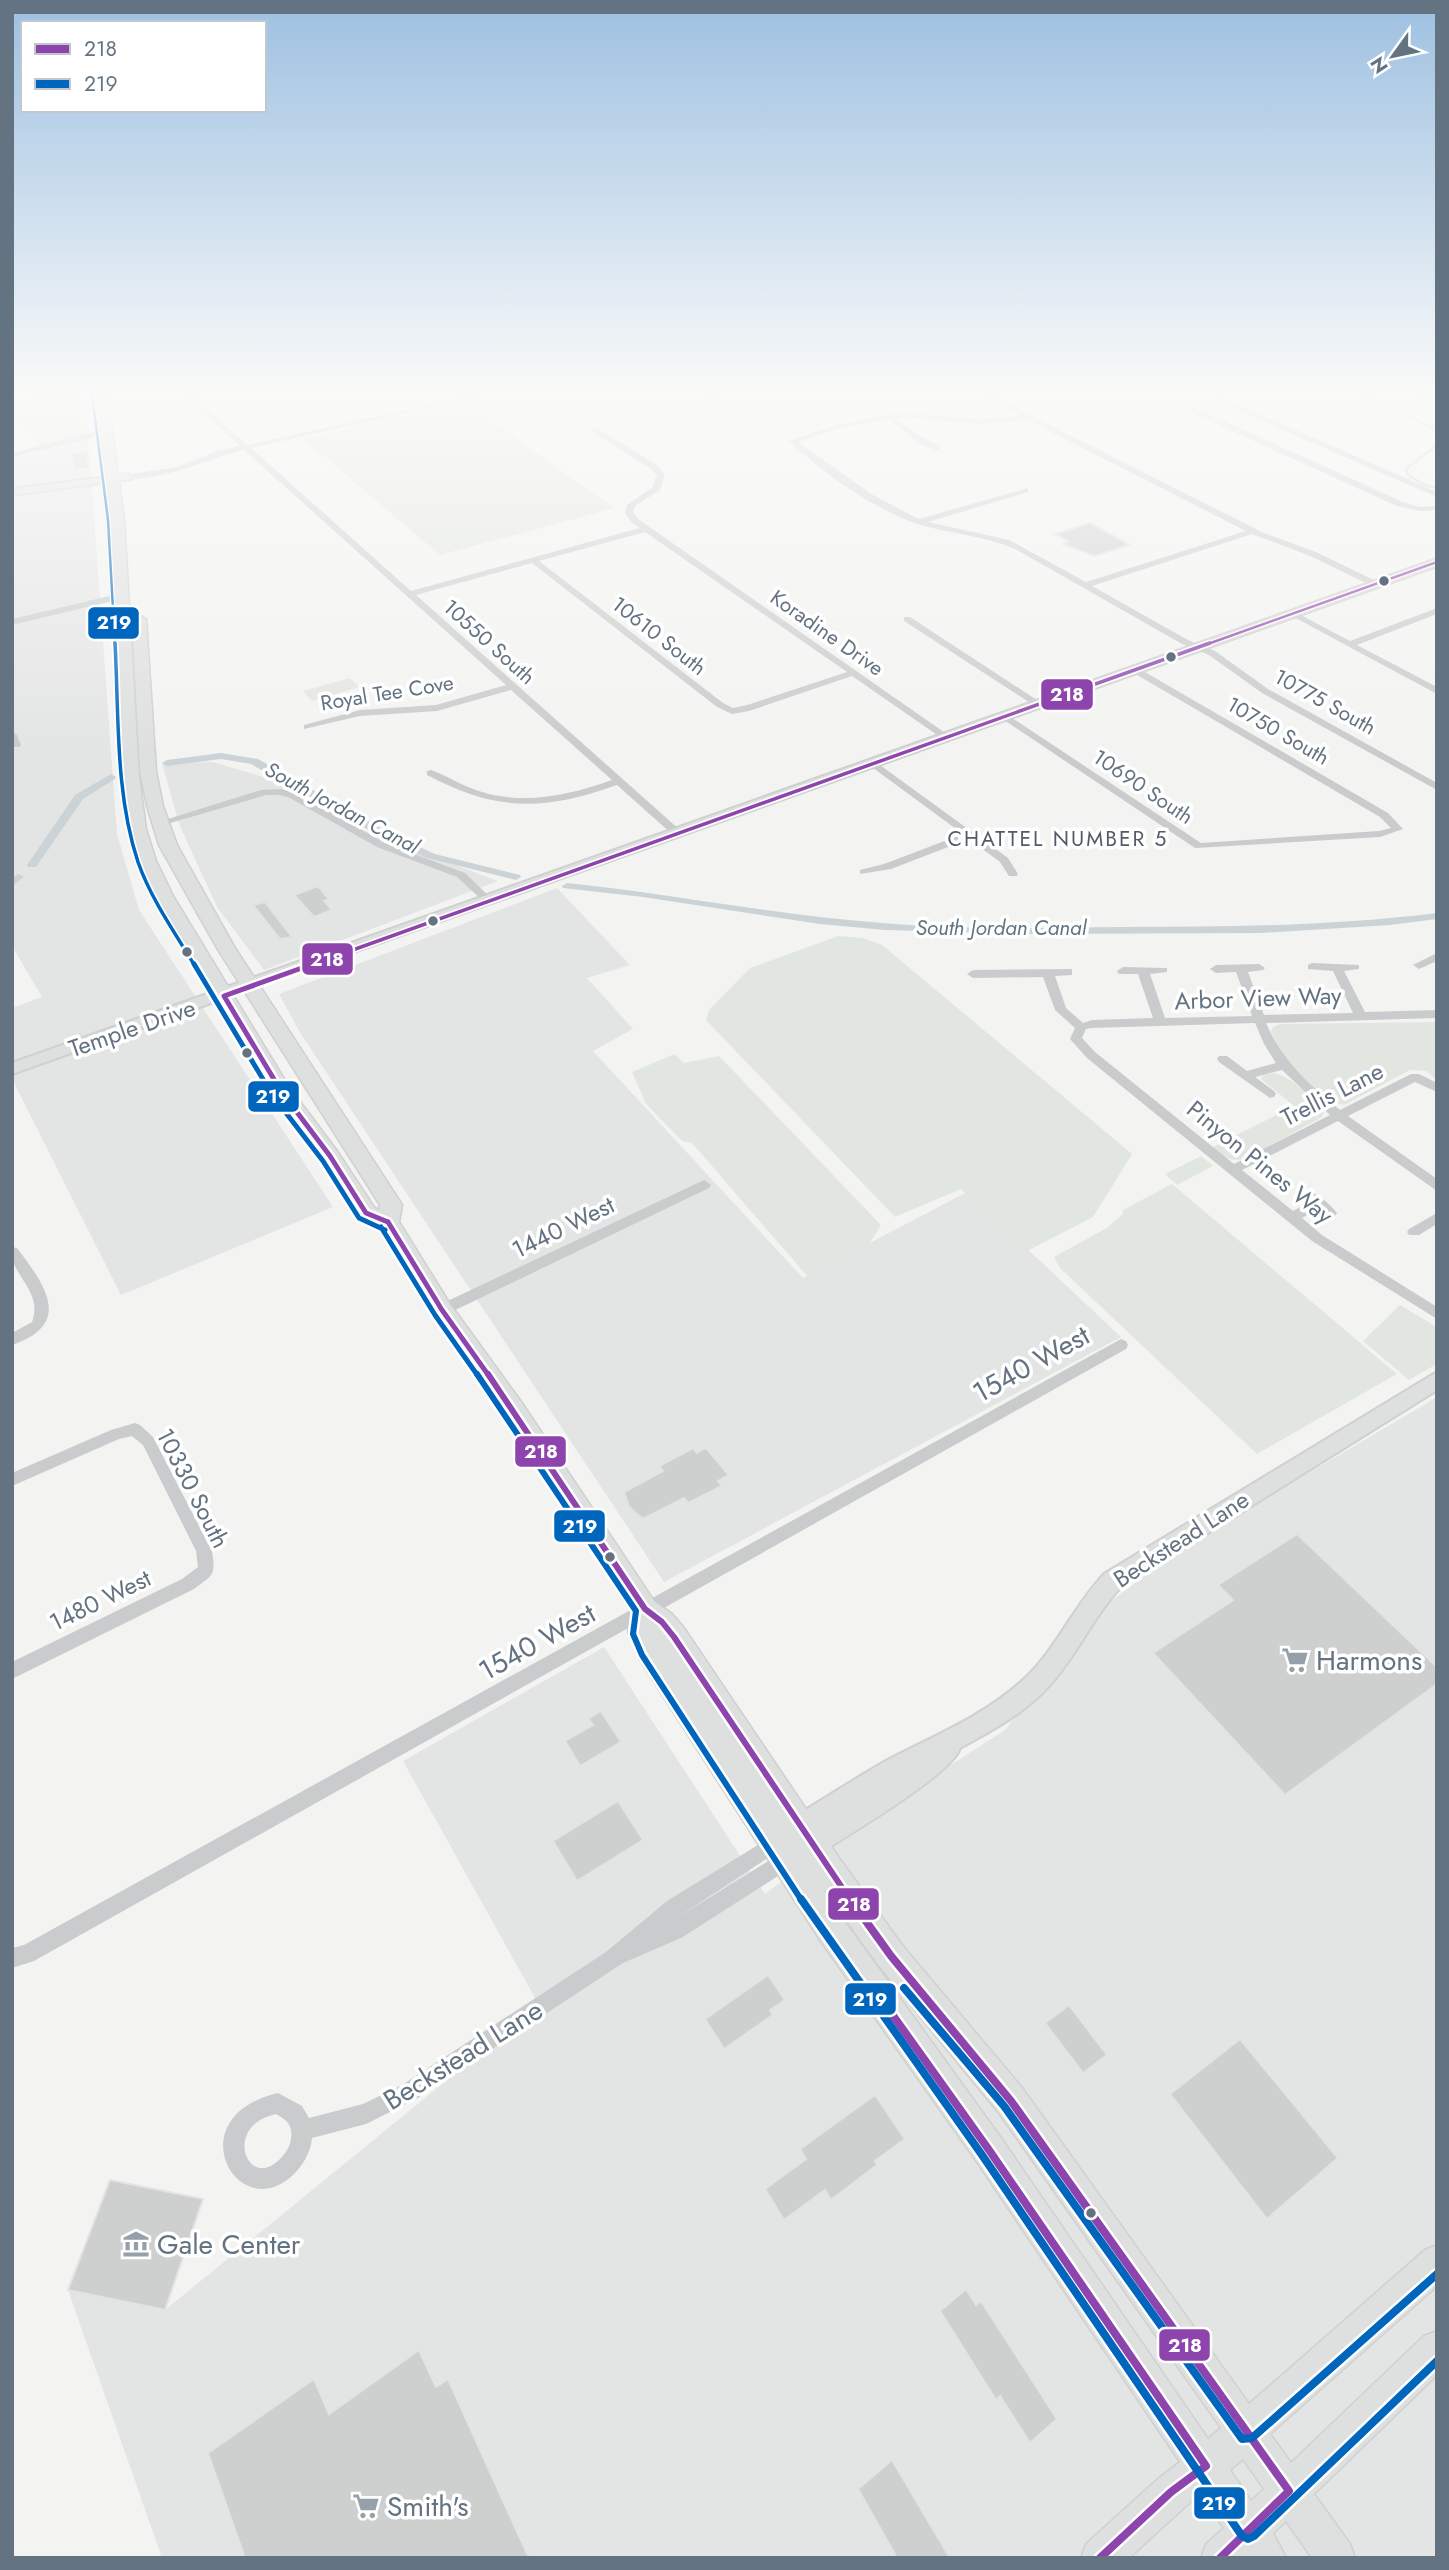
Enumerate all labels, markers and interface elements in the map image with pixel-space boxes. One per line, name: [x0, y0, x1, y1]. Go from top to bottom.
legend: [21, 21, 266, 112]
north arrow: [1358, 21, 1428, 91]
text: 218: [84, 34, 117, 64]
text: N: [1364, 51, 1395, 79]
text: 219: [84, 69, 118, 99]
unlabelled marker: [1377, 574, 1391, 588]
street label: Koradine Drive: [764, 583, 890, 683]
street label: 10610 South: [605, 590, 713, 682]
street label: 10550 South: [436, 592, 542, 692]
line badge: 219: [87, 606, 140, 640]
text: 219: [97, 609, 131, 636]
unlabelled marker: [1164, 650, 1178, 664]
street label: 10775 South: [1269, 662, 1381, 742]
street label: Royal Tee Cove: [318, 668, 456, 718]
line badge: 218: [1040, 678, 1094, 711]
text: 218: [1050, 681, 1084, 708]
street label: 10750 South: [1221, 690, 1335, 772]
street label: 10690 South: [1087, 742, 1199, 832]
water label: South Jordan Canal: [260, 755, 426, 862]
district label: CHATTEL NUMBER 5: [948, 824, 1168, 854]
water label: South Jordan Canal: [916, 913, 1088, 943]
unlabelled marker: [426, 914, 440, 928]
line badge: 218: [301, 942, 354, 976]
unlabelled marker: [180, 945, 194, 959]
text: 218: [310, 946, 344, 973]
street label: Arbor View Way: [1174, 978, 1343, 1018]
street label: Temple Drive: [64, 990, 200, 1066]
unlabelled marker: [240, 1046, 254, 1060]
street label: Trellis Lane: [1275, 1053, 1389, 1135]
line badge: 219: [247, 1080, 300, 1113]
text: 219: [256, 1083, 290, 1110]
street label: Pinyon Pines Way: [1179, 1092, 1341, 1232]
street label: 1440 West: [506, 1187, 620, 1267]
street label: 1540 West: [965, 1315, 1097, 1413]
street label: 10330 South: [148, 1422, 238, 1554]
line badge: 218: [514, 1435, 567, 1468]
text: 218: [524, 1438, 558, 1465]
street label: Beckstead Lane: [1106, 1482, 1256, 1596]
line badge: 219: [553, 1509, 606, 1543]
text: 219: [563, 1513, 597, 1540]
unlabelled marker: [603, 1550, 617, 1564]
street label: 1480 West: [43, 1560, 157, 1640]
street label: 1540 West: [471, 1593, 603, 1691]
place label: Harmons: [1316, 1640, 1422, 1681]
supermarket icon: Harmons: [1280, 1645, 1310, 1675]
line badge: 218: [827, 1887, 880, 1921]
text: 218: [837, 1891, 871, 1918]
line badge: 219: [844, 1982, 897, 2016]
text: 219: [853, 1986, 887, 2013]
street label: Beckstead Lane: [375, 1990, 551, 2120]
unlabelled marker: [1084, 2206, 1098, 2220]
place label: Gale Center: [157, 2224, 301, 2265]
museum icon: Gale Center: [121, 2229, 151, 2259]
line badge: 218: [1158, 2328, 1211, 2362]
text: 218: [1168, 2332, 1202, 2359]
place label: Smith's: [387, 2486, 469, 2527]
line badge: 219: [1193, 2486, 1246, 2520]
text: 219: [1202, 2490, 1236, 2517]
supermarket icon: Smith's: [351, 2491, 381, 2521]

